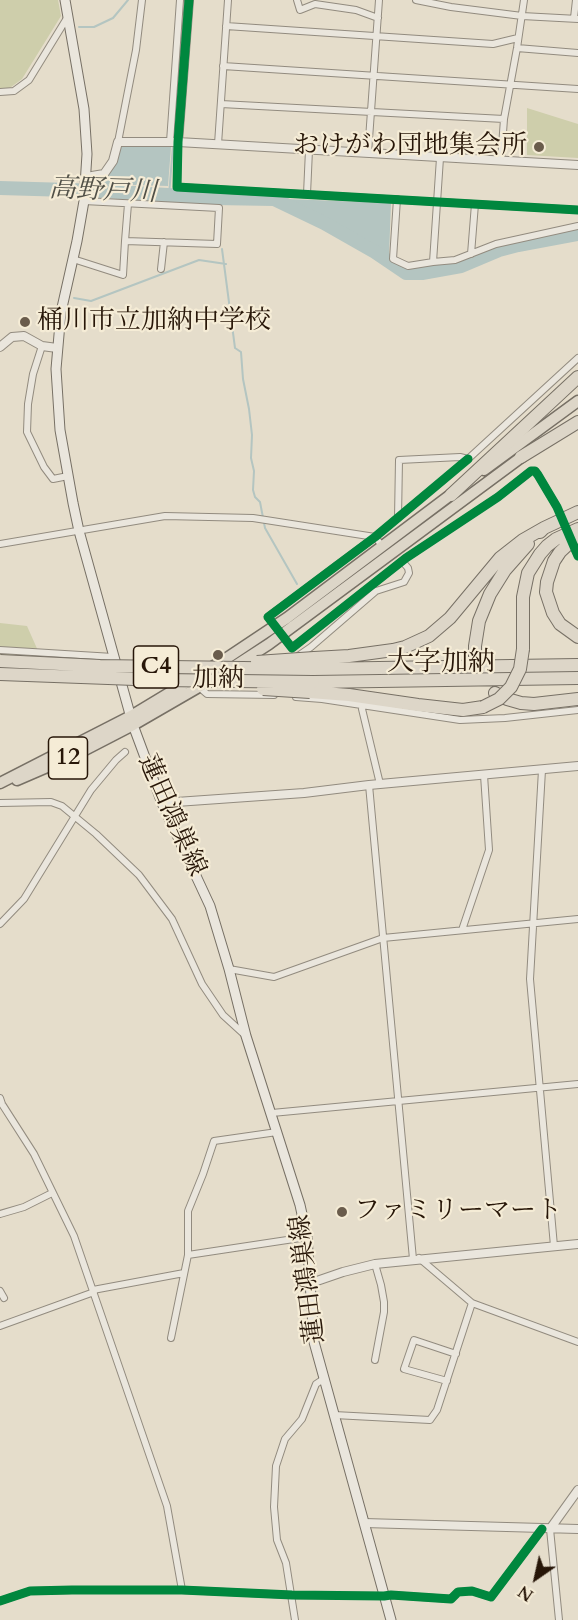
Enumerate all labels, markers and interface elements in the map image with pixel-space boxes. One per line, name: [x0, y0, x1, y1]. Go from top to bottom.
place label: おけがわ団地集会所: [293, 131, 527, 163]
marker: おけがわ団地集会所: [532, 140, 546, 154]
water label: 高野戸川: [48, 174, 158, 210]
place label: 桶川市立加納中学校: [37, 306, 271, 338]
marker: 桶川市立加納中学校: [18, 315, 32, 329]
road number: C4: [134, 646, 178, 688]
marker: 加納: [211, 648, 225, 662]
district label: 大字加納: [387, 648, 495, 680]
place label: 加納: [192, 664, 244, 696]
road number: 12: [48, 737, 88, 779]
street label: 蓮田鴻巣線: [130, 750, 212, 882]
place label: ファミリーマート: [354, 1196, 562, 1228]
marker: ファミリーマート: [335, 1205, 349, 1219]
street label: 蓮田鴻巣線: [286, 1213, 332, 1345]
north arrow: [506, 1548, 566, 1608]
text: N: [514, 1580, 538, 1606]

